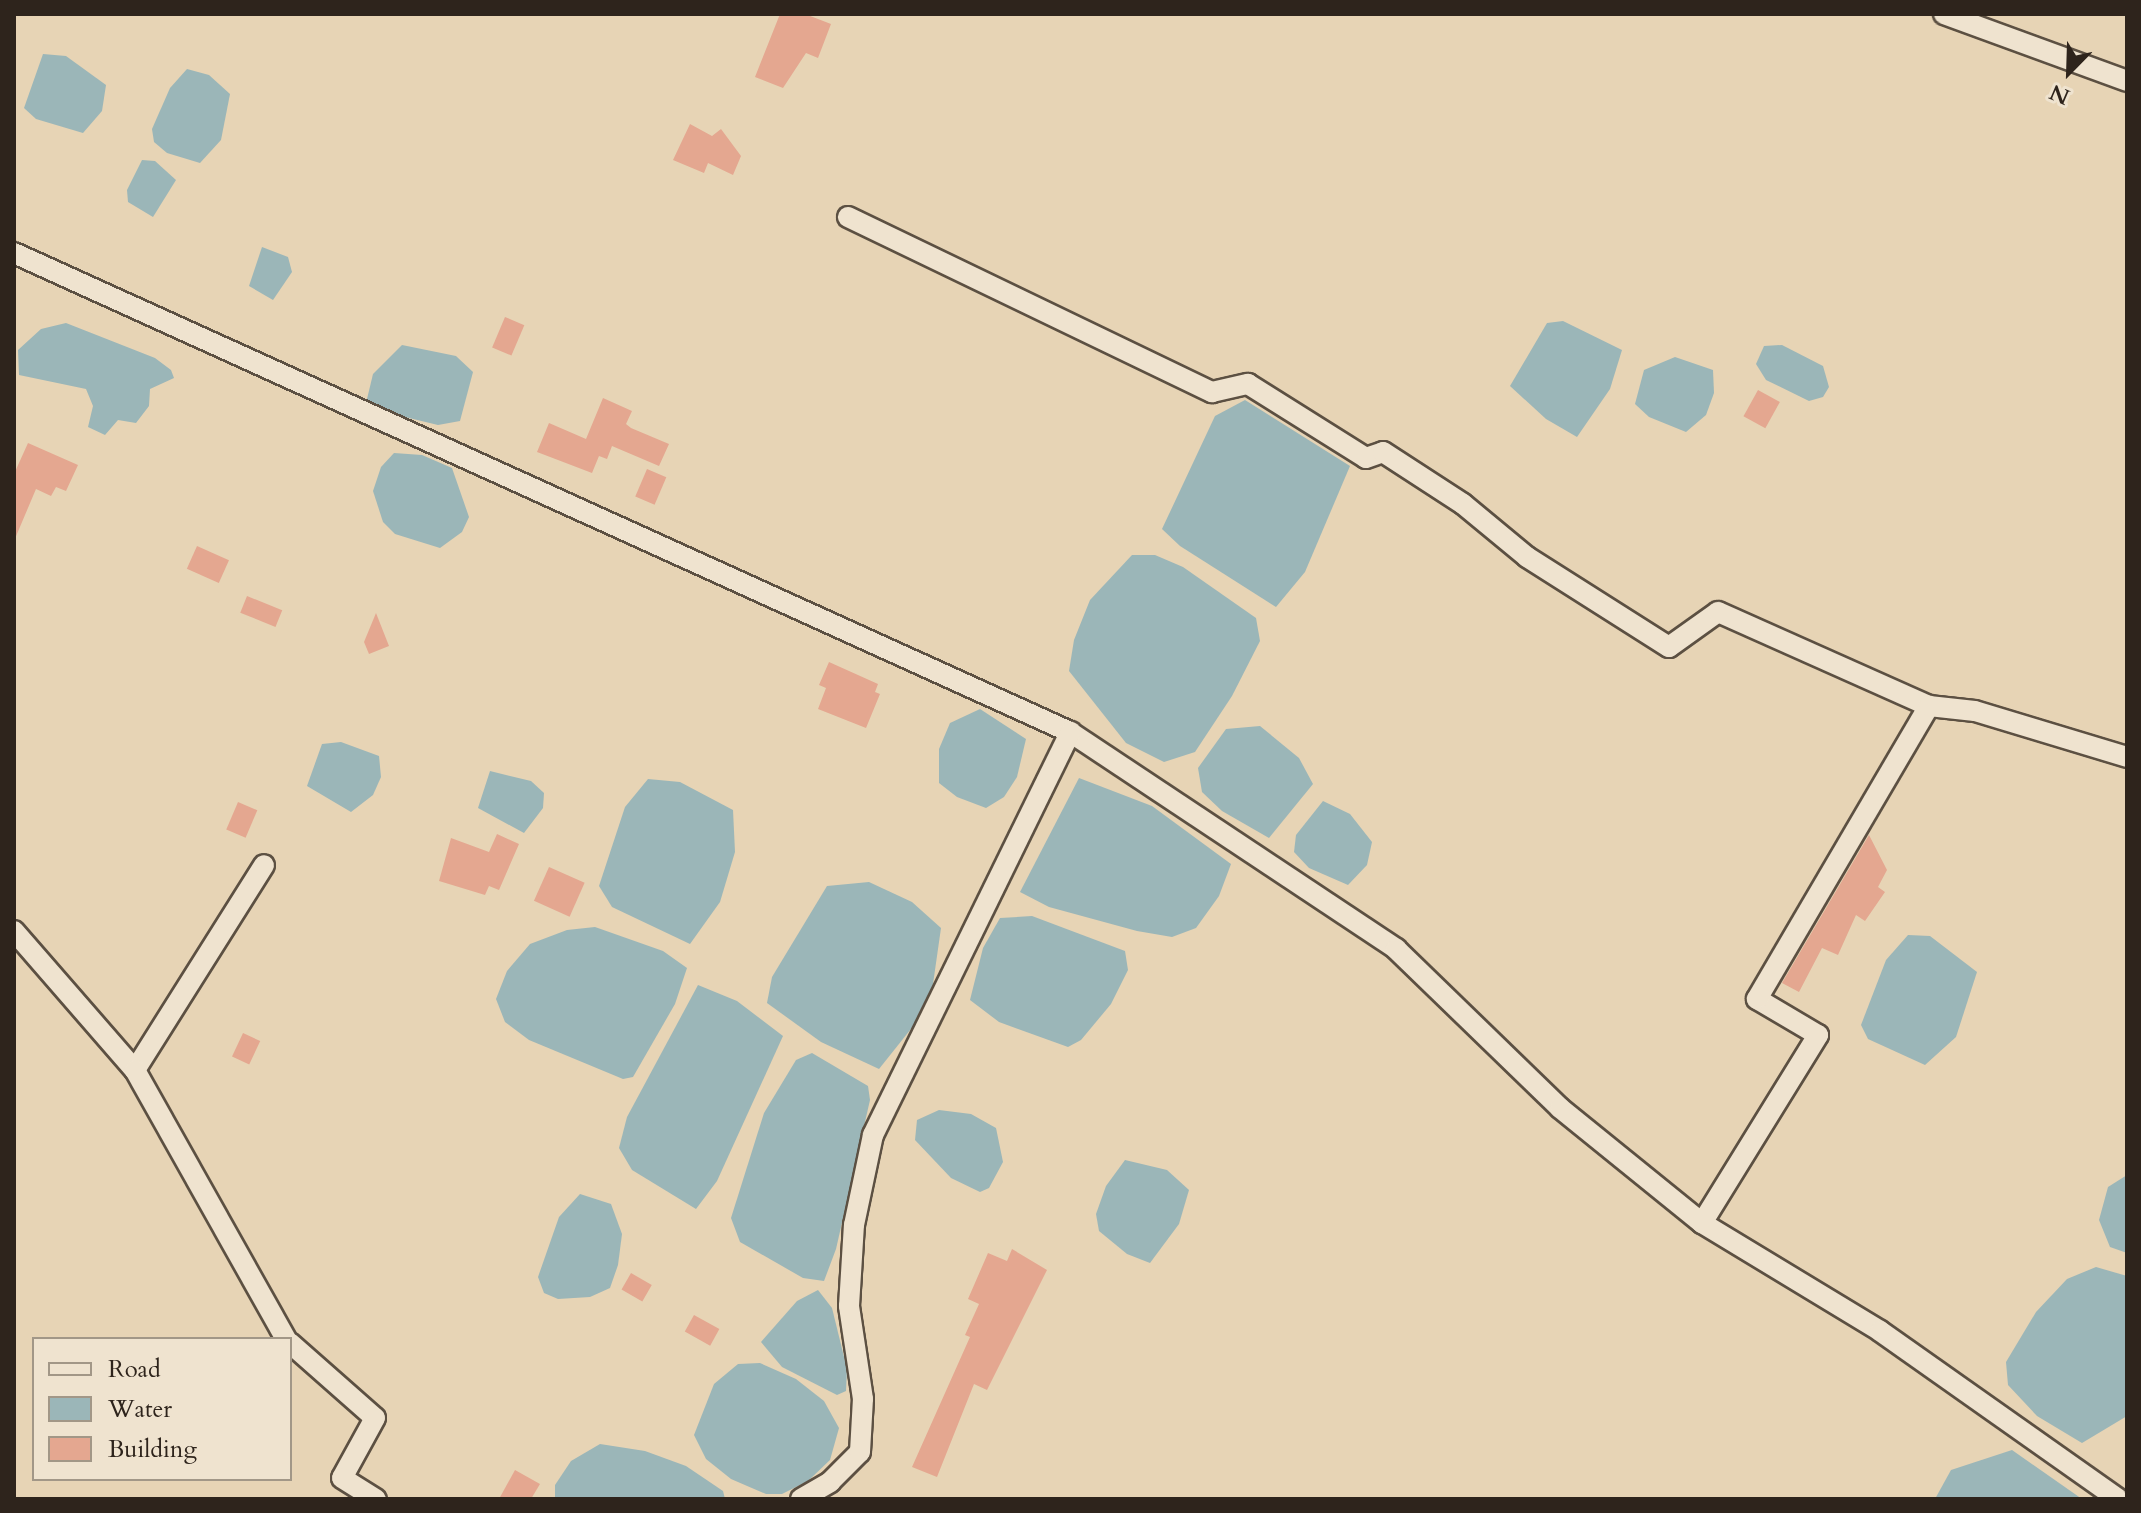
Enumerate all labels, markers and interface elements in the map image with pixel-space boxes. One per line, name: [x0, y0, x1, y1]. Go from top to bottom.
north arrow: [2029, 32, 2109, 112]
text: N: [2045, 77, 2074, 112]
legend: [32, 1337, 292, 1481]
text: Road: [108, 1353, 161, 1386]
text: Water: [108, 1393, 172, 1426]
text: Building: [108, 1433, 197, 1466]

